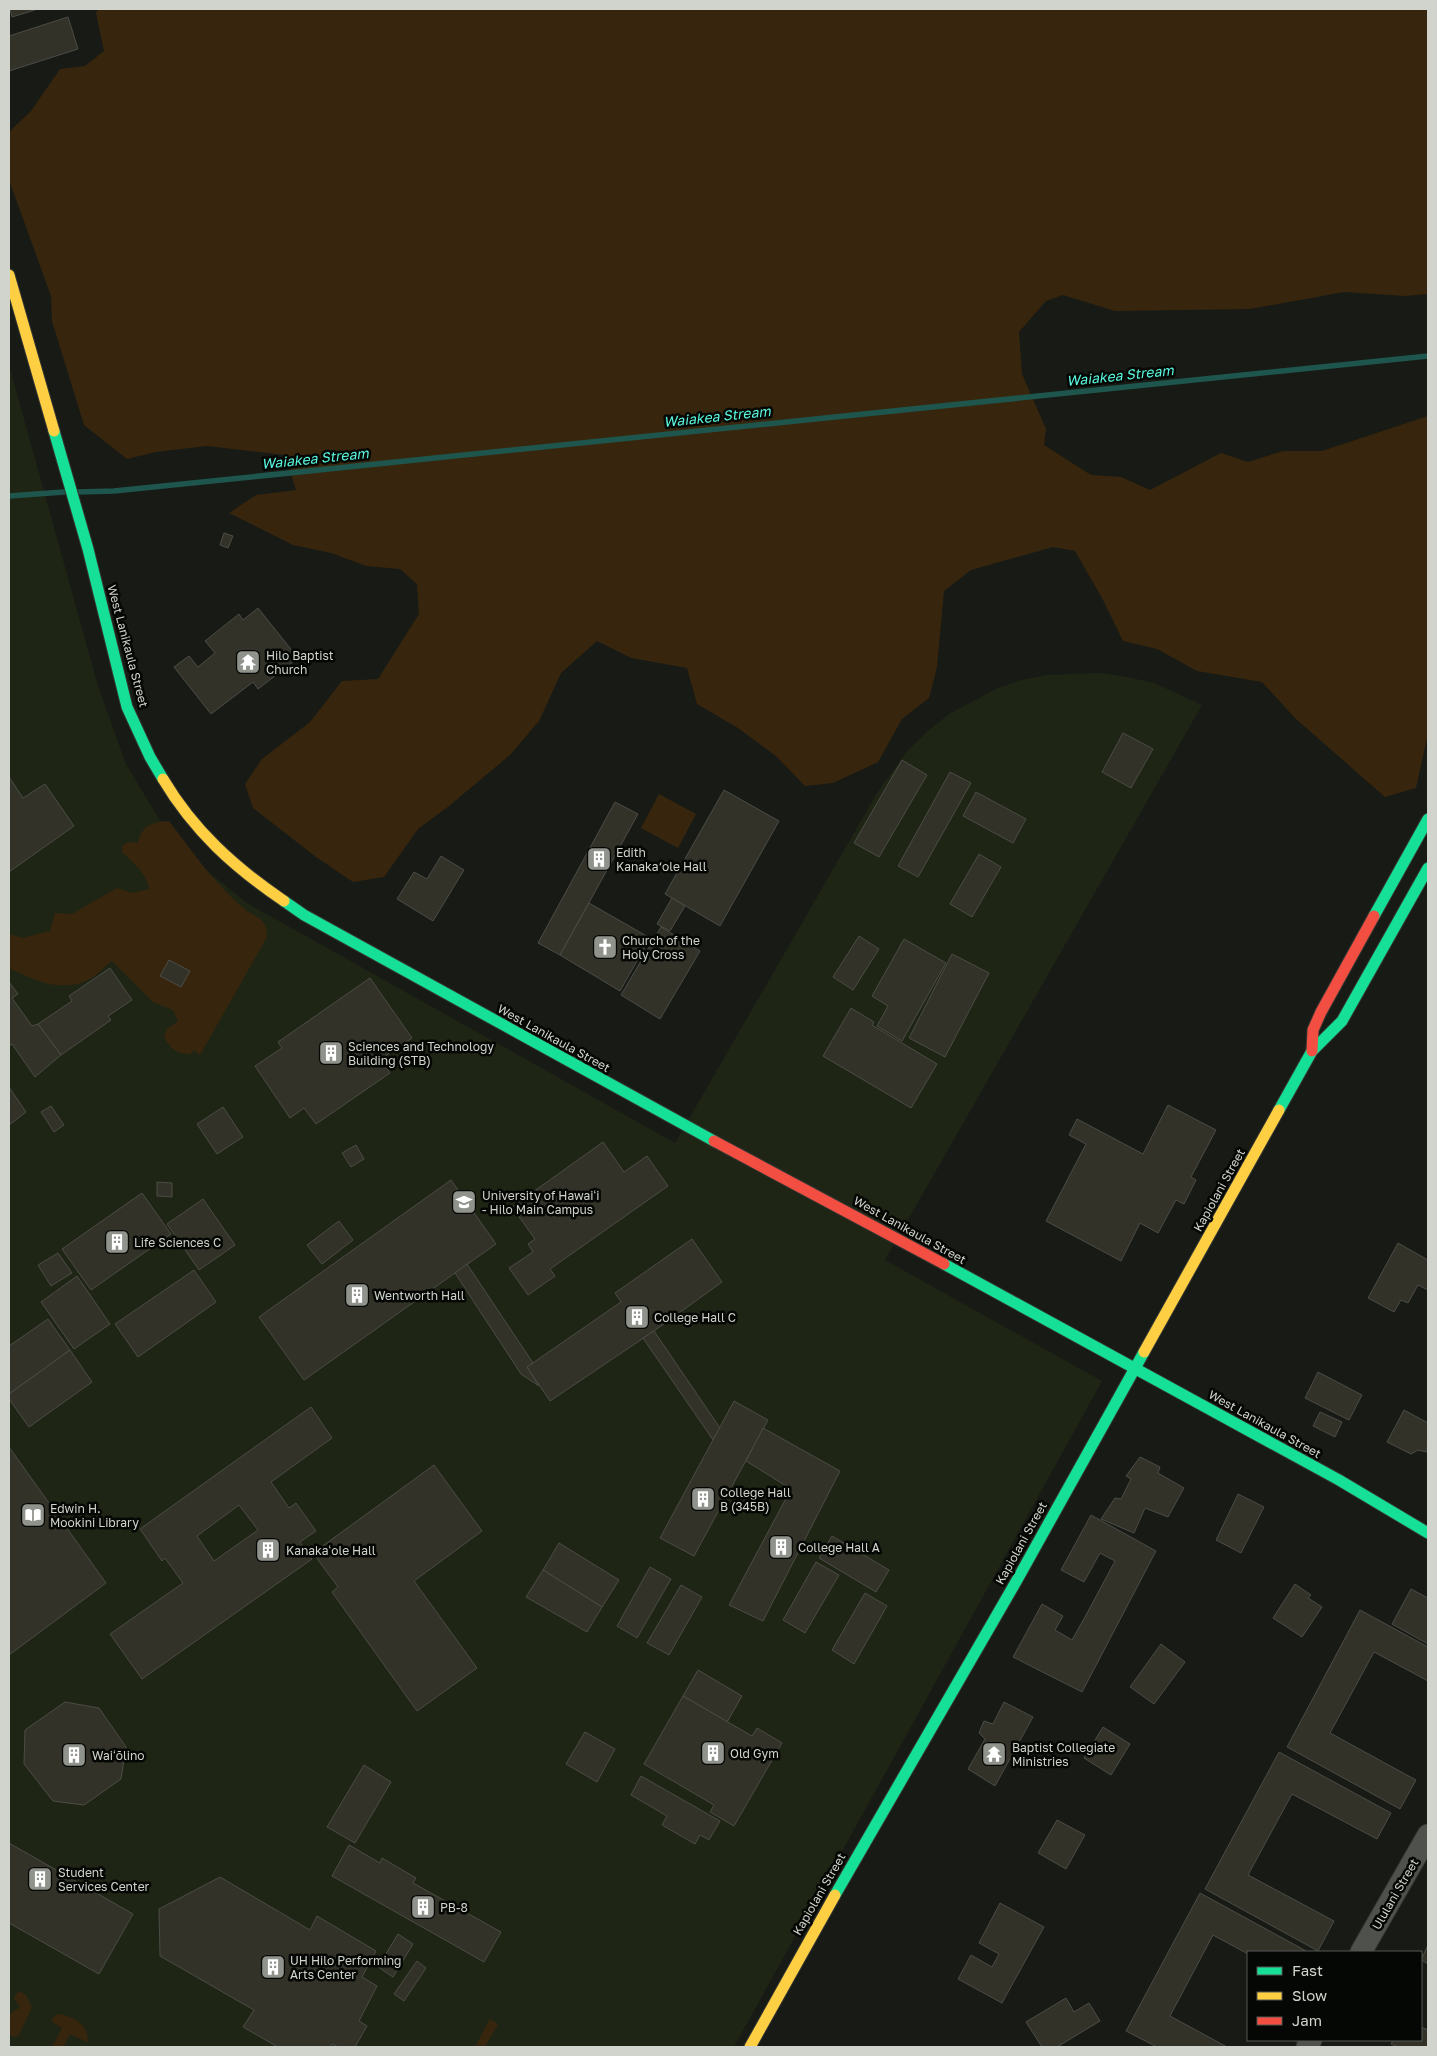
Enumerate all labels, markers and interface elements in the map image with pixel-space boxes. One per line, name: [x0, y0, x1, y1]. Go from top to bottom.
water label: Waiakea Stream: [1066, 361, 1175, 389]
water label: Waiakea Stream: [663, 402, 772, 430]
water label: Waiakea Stream: [261, 444, 370, 472]
street label: West Lanikaula Street: [104, 583, 152, 709]
place label: Hilo Baptist Church: [266, 648, 334, 677]
temple icon: Hilo Baptist Church: [235, 649, 261, 675]
place label: Edith Kanaka‘ole Hall: [616, 845, 707, 874]
building icon: Edith Kanaka‘ole Hall: [586, 846, 612, 872]
place label: Church of the Holy Cross: [622, 933, 700, 962]
church icon: Church of the Holy Cross: [592, 934, 618, 960]
street label: West Lanikaula Street: [495, 1001, 613, 1075]
place label: Sciences and Technology Building (STB): [348, 1039, 494, 1068]
building icon: Sciences and Technology Building (STB): [318, 1040, 344, 1066]
street label: Kapiolani Street: [1190, 1146, 1248, 1234]
place label: University of Hawaiʻi - Hilo Main Campus: [482, 1188, 599, 1217]
school or university icon: University of Hawaiʻi - Hilo Main Campus: [451, 1189, 477, 1215]
street label: West Lanikaula Street: [851, 1193, 969, 1267]
building icon: Life Sciences C: [104, 1229, 130, 1255]
place label: Life Sciences C: [134, 1235, 221, 1250]
building icon: Wentworth Hall: [344, 1282, 370, 1308]
place label: Wentworth Hall: [374, 1288, 465, 1303]
building icon: College Hall C: [624, 1304, 650, 1330]
place label: College Hall C: [654, 1310, 736, 1325]
street label: West Lanikaula Street: [1206, 1387, 1324, 1461]
place label: College Hall B (345B): [720, 1485, 791, 1514]
building icon: College Hall B (345B): [690, 1486, 716, 1512]
street label: Kapiolani Street: [992, 1499, 1050, 1587]
place label: Edwin H. Mookini Library: [50, 1501, 139, 1530]
library icon: Edwin H. Mookini Library: [20, 1502, 46, 1528]
building icon: College Hall A: [768, 1534, 794, 1560]
building icon: Kanakaʻole Hall: [255, 1537, 281, 1563]
place label: College Hall A: [798, 1540, 880, 1555]
place label: Kanakaʻole Hall: [286, 1543, 376, 1558]
building icon: Old Gym: [700, 1740, 726, 1766]
place label: Baptist Collegiate Ministries: [1012, 1740, 1115, 1769]
temple icon: Baptist Collegiate Ministries: [981, 1741, 1007, 1767]
building icon: Waiʻōlino: [61, 1742, 87, 1768]
place label: Old Gym: [730, 1746, 779, 1761]
place label: Waiʻōlino: [92, 1748, 145, 1763]
street label: Kapiolani Street: [789, 1850, 849, 1938]
street label: Ululani Street: [1369, 1856, 1421, 1932]
place label: Student Services Center: [58, 1865, 150, 1894]
building icon: Student Services Center: [27, 1866, 53, 1892]
building icon: PB-8: [410, 1894, 436, 1920]
place label: PB-8: [440, 1900, 468, 1915]
legend: [1247, 1951, 1422, 2041]
place label: UH Hilo Performing Arts Center: [290, 1953, 402, 1982]
building icon: UH Hilo Performing Arts Center: [260, 1954, 286, 1980]
text: Fast: [1292, 1961, 1323, 1979]
text: Slow: [1292, 1986, 1327, 2004]
text: Jam: [1292, 2011, 1322, 2029]

